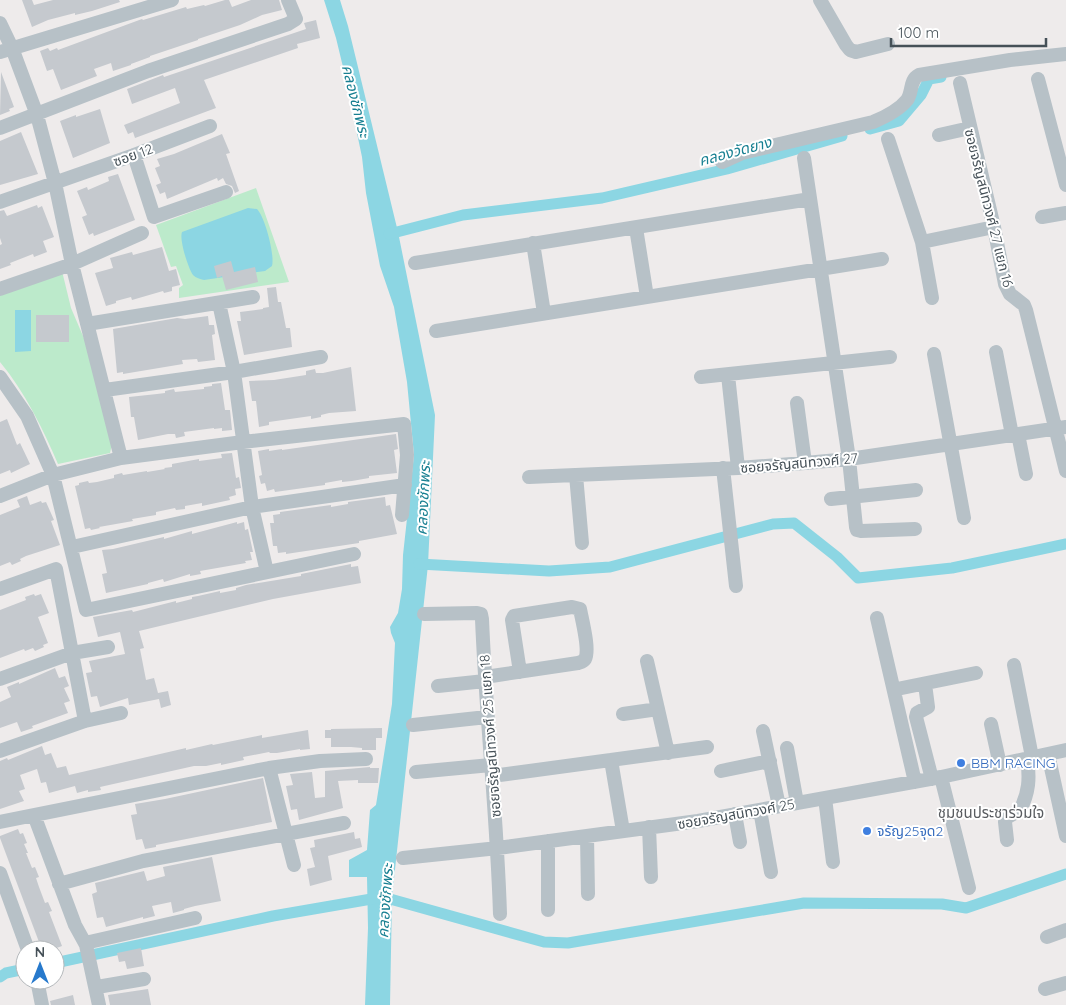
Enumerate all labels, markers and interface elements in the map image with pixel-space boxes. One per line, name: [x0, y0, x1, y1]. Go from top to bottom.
scale bar: [891, 15, 1046, 47]
text: 100 m: [898, 23, 939, 42]
water label: คลองชักพระ: [338, 63, 375, 141]
street label: ซอยจรัญสนิทวงศ์ 27 แยก 16: [961, 127, 1018, 289]
water label: คลองวัดยาง: [697, 132, 774, 170]
street label: ซอย 12: [111, 139, 156, 170]
street label: ซอยจรัญสนิทวงศ์ 27: [739, 449, 859, 477]
water label: คลองชักพระ: [412, 458, 435, 536]
street label: ซอยจรัญสนิทวงศ์ 25 แยก 18: [475, 654, 505, 818]
place label: BBM RACING: [971, 754, 1056, 772]
marker: BBM RACING: [955, 757, 967, 769]
street label: ซอยจรัญสนิทวงศ์ 25: [676, 795, 796, 833]
district label: ชุมชนประชาร่วมใจ: [938, 803, 1044, 822]
place label: จรัญ25จุด2: [877, 822, 943, 840]
marker: จรัญ25จุด2: [861, 825, 873, 837]
water label: คลองชักพระ: [373, 861, 397, 939]
north arrow: [15, 940, 65, 990]
text: N: [35, 943, 45, 961]

